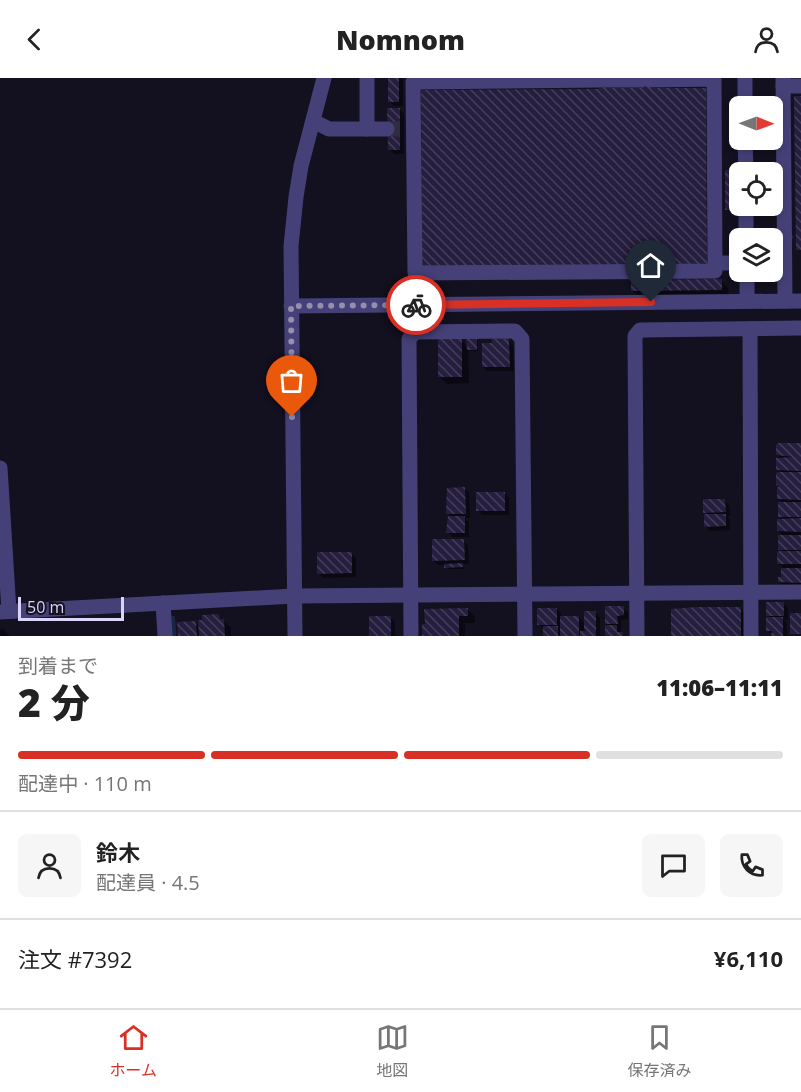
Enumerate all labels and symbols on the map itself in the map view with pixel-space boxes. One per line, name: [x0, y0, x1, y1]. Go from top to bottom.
north arrow: [729, 96, 783, 150]
pin: [625, 240, 676, 302]
courier: [386, 275, 446, 335]
pin: [266, 355, 317, 417]
scale bar: [18, 594, 124, 622]

